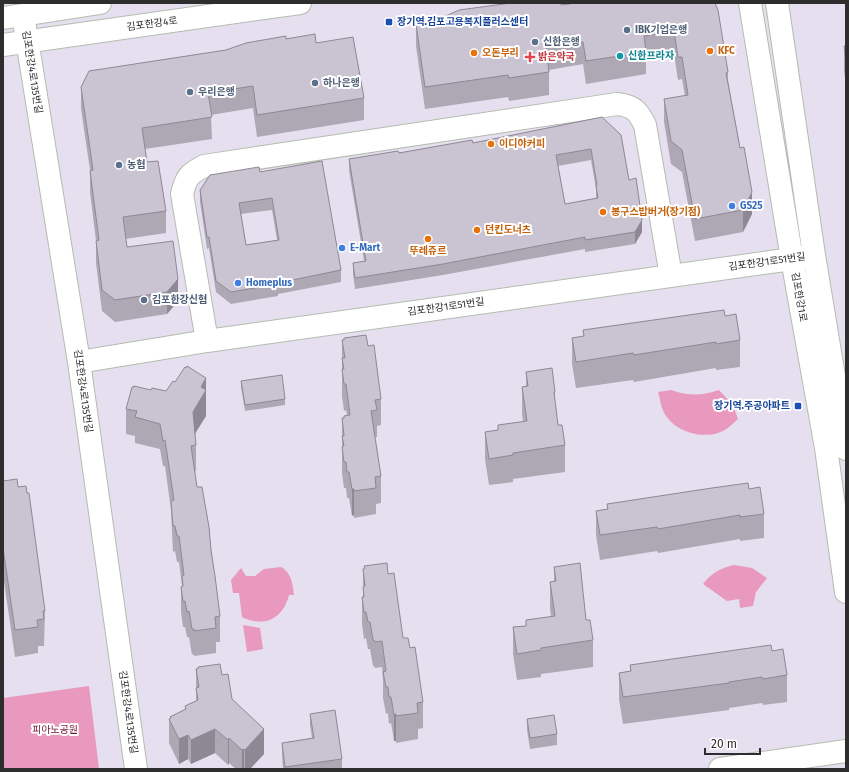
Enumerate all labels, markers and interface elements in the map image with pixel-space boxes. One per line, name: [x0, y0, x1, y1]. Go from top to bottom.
street label: 김포한강4로: [126, 14, 178, 34]
place label: 장기역.김포고용복지플러스센터: [397, 16, 528, 28]
marker: 장기역.김포고용복지플러스센터: [384, 17, 394, 27]
place label: IBK기업은행: [635, 24, 687, 36]
marker: IBK기업은행: [622, 25, 632, 35]
street label: 김포한강4로135번길: [19, 30, 45, 114]
place label: 신한은행: [543, 36, 580, 48]
marker: 신한은행: [530, 37, 540, 47]
place label: KFC: [718, 45, 735, 57]
marker: KFC: [705, 46, 715, 56]
place label: 오돈부리: [482, 47, 519, 59]
marker: 오돈부리: [469, 48, 479, 58]
place label: 신한프라자: [628, 50, 675, 62]
place label: 밝은약국: [538, 51, 575, 63]
marker: 신한프라자: [615, 51, 625, 61]
marker: 밝은약국: [525, 52, 535, 62]
place label: 하나은행: [323, 77, 360, 89]
marker: 하나은행: [310, 78, 320, 88]
place label: 우리은행: [198, 86, 235, 98]
marker: 우리은행: [185, 87, 195, 97]
place label: 이디야커피: [499, 138, 545, 150]
marker: 이디야커피: [486, 139, 496, 149]
place label: 농협: [127, 159, 145, 171]
marker: 농협: [114, 160, 124, 170]
place label: GS25: [740, 200, 763, 212]
marker: GS25: [727, 201, 737, 211]
place label: 봉구스밥버거(장기점): [611, 205, 701, 218]
marker: 봉구스밥버거(장기점): [598, 207, 608, 217]
place label: 던킨도너츠: [485, 224, 531, 236]
marker: 던킨도너츠: [472, 225, 482, 235]
marker: 뚜레쥬르: [423, 234, 433, 244]
place label: E-Mart: [350, 242, 380, 254]
marker: E-Mart: [337, 243, 347, 253]
place label: 뚜레쥬르: [410, 245, 446, 257]
street label: 김포한강1로51번길: [728, 251, 806, 273]
street label: 김포한강1로: [789, 271, 809, 323]
place label: Homeplus: [246, 277, 292, 289]
marker: Homeplus: [233, 278, 243, 288]
place label: 김포한강신협: [152, 294, 207, 306]
marker: 김포한강신협: [139, 295, 149, 305]
street label: 김포한강1로51번길: [407, 296, 485, 318]
street label: 김포한강4로135번길: [71, 349, 95, 433]
place label: 장기역.주공아파트: [714, 400, 790, 412]
marker: 장기역.주공아파트: [793, 401, 803, 411]
street label: 김포한강4로135번길: [116, 670, 140, 754]
park label: 피아노공원: [32, 724, 78, 736]
scale bar: [705, 730, 760, 756]
text: 20 m: [711, 737, 737, 751]

